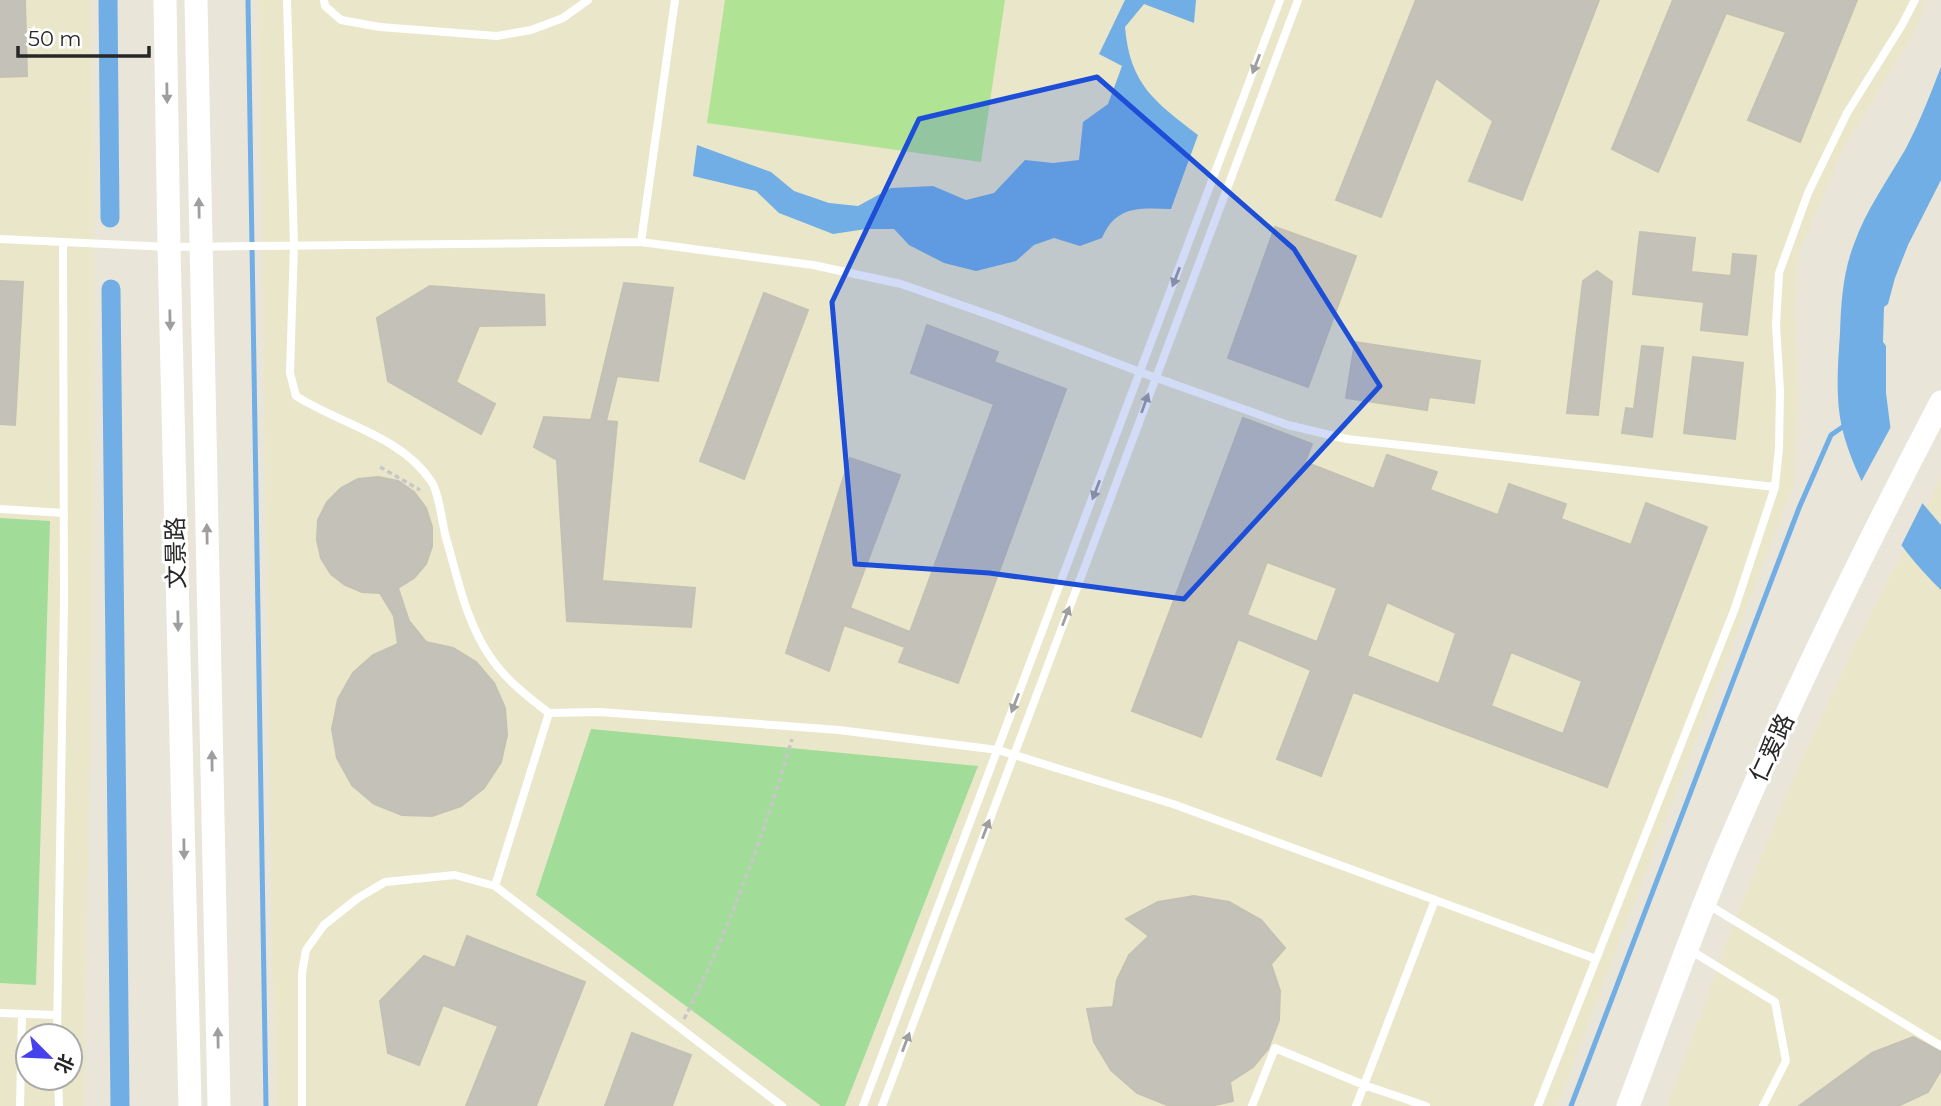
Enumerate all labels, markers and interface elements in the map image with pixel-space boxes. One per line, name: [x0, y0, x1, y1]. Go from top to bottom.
scale bar: [18, 14, 149, 58]
text: 50 m: [28, 26, 82, 51]
one-way arrow: [1250, 53, 1261, 74]
one-way arrow: [161, 82, 173, 104]
one-way arrow: [194, 197, 205, 219]
one-way arrow: [1170, 266, 1181, 287]
one-way arrow: [165, 309, 176, 331]
one-way arrow: [1140, 392, 1151, 413]
one-way arrow: [1090, 479, 1101, 500]
street label: 文景路: [160, 517, 191, 589]
one-way arrow: [201, 523, 212, 545]
one-way arrow: [1061, 605, 1072, 626]
one-way arrow: [172, 610, 184, 632]
one-way arrow: [1010, 692, 1021, 713]
street label: 仁爱路: [1743, 709, 1800, 787]
one-way arrow: [206, 750, 217, 772]
one-way arrow: [981, 818, 992, 839]
one-way arrow: [178, 838, 189, 860]
north arrow: [14, 1022, 84, 1092]
one-way arrow: [212, 1027, 224, 1049]
one-way arrow: [901, 1032, 912, 1053]
text: 北: [50, 1050, 78, 1077]

